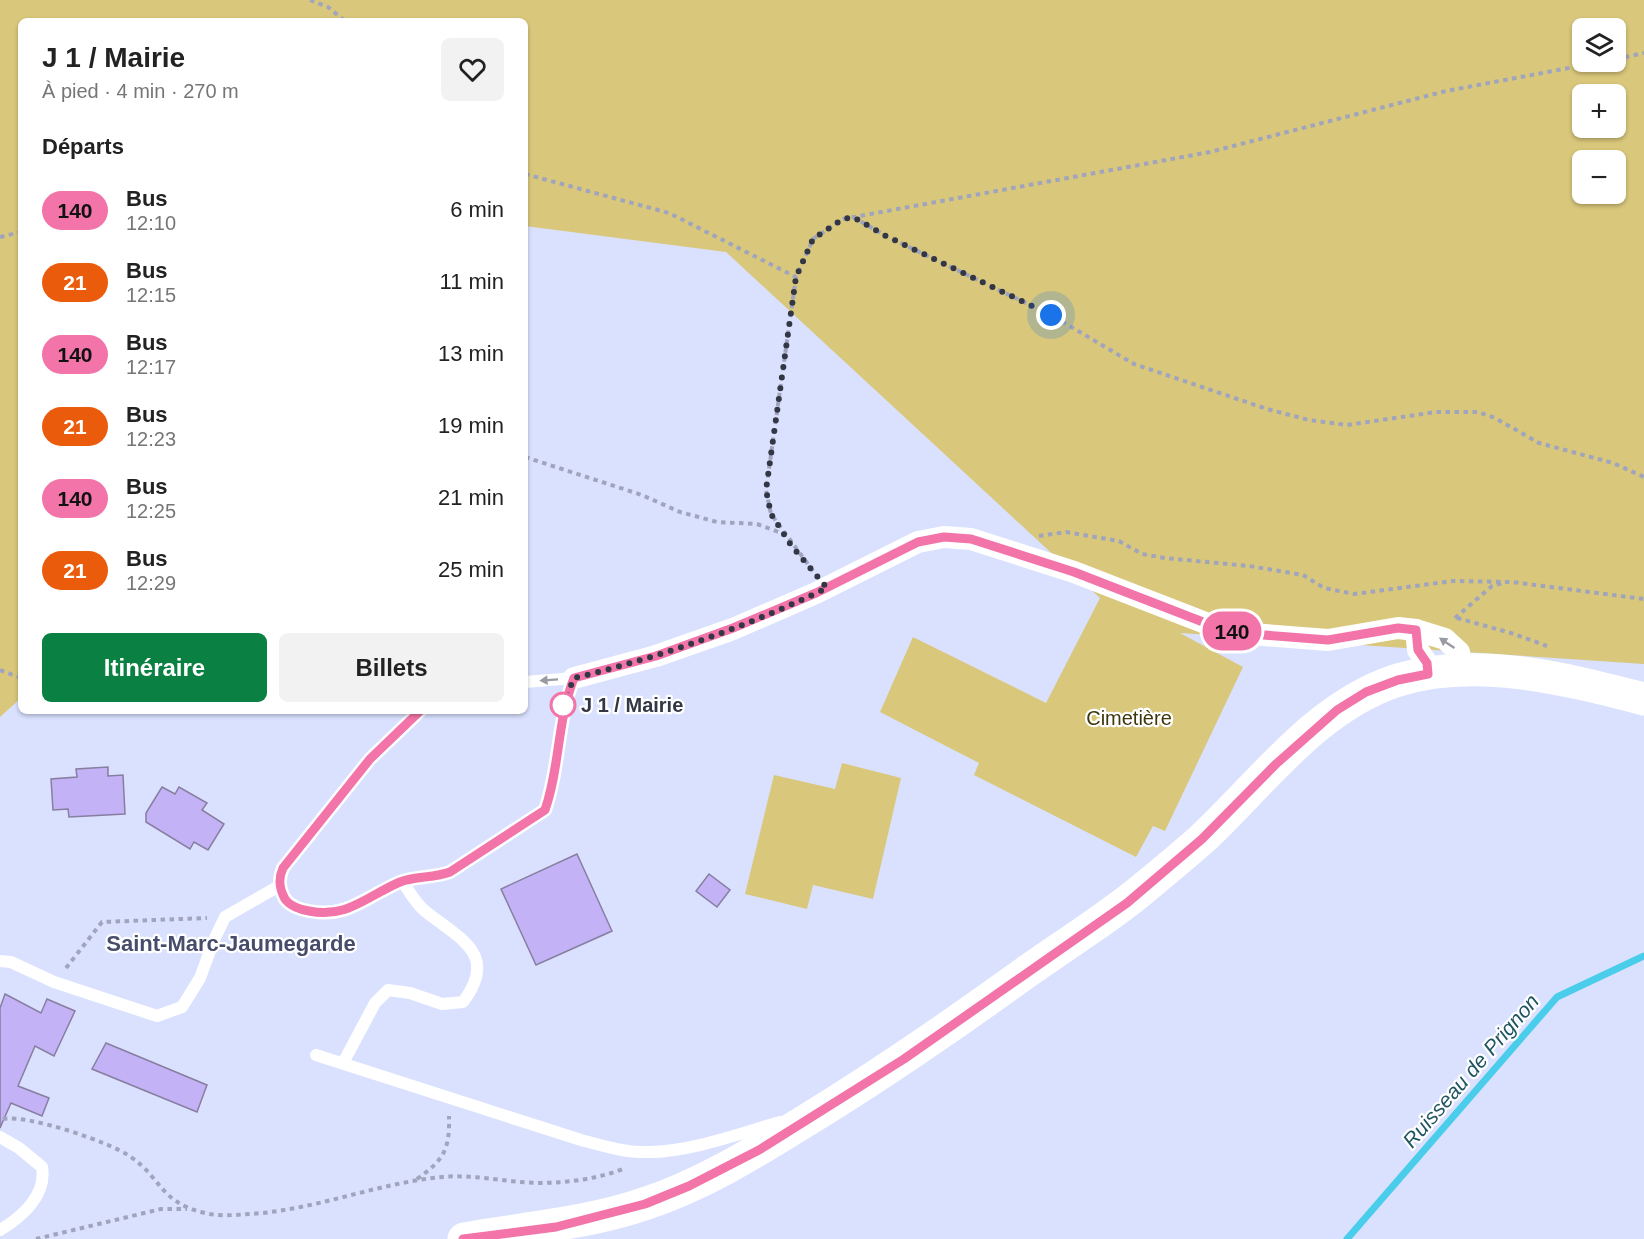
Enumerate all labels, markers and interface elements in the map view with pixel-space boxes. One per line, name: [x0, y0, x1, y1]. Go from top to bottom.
map controls: [1572, 18, 1626, 204]
button: layers: [1572, 18, 1626, 72]
button: heart: [441, 38, 504, 101]
text: J 1 / Mairie: [42, 42, 185, 73]
text: À pied · 4 min · 270 m: [42, 80, 239, 102]
button: +: [1572, 84, 1626, 138]
text: Départs: [42, 134, 124, 159]
button: −: [1572, 150, 1626, 204]
text: Bus: [126, 186, 168, 211]
text: 6 min: [450, 197, 504, 222]
text: 140: [57, 199, 93, 222]
text: 12:10: [126, 212, 176, 234]
text: Bus: [126, 258, 168, 283]
text: 11 min: [440, 269, 504, 294]
text: 21: [63, 271, 87, 294]
text: 12:15: [126, 284, 176, 306]
your location: [1036, 300, 1066, 330]
text: Bus: [126, 330, 168, 355]
text: 13 min: [438, 341, 504, 366]
text: 140: [57, 343, 93, 366]
text: 12:17: [126, 356, 176, 378]
text: Bus: [126, 402, 168, 427]
text: 19 min: [438, 413, 504, 438]
text: 21: [63, 415, 87, 438]
text: 12:23: [126, 428, 176, 450]
text: Bus: [126, 474, 168, 499]
text: 21 min: [438, 485, 504, 510]
text: 140: [57, 487, 93, 510]
text: 12:25: [126, 500, 176, 522]
text: Bus: [126, 546, 168, 571]
text: 25 min: [438, 557, 504, 582]
text: 21: [63, 559, 87, 582]
text: 12:29: [126, 572, 176, 594]
line badge: 140: [1198, 612, 1266, 650]
text: 140: [1214, 620, 1250, 643]
button: Itinéraire: [42, 633, 267, 702]
button: Billets: [279, 633, 504, 702]
one-way arrow: [1439, 637, 1455, 649]
one-way arrow: [540, 675, 559, 685]
marker: J 1 / Mairie: [550, 692, 576, 718]
place label: J 1 / Mairie: [581, 694, 683, 716]
park label: Cimetière: [1086, 707, 1172, 729]
district label: Saint-Marc-Jaumegarde: [106, 931, 356, 956]
water label: Ruisseau de Prignon: [1398, 990, 1543, 1152]

